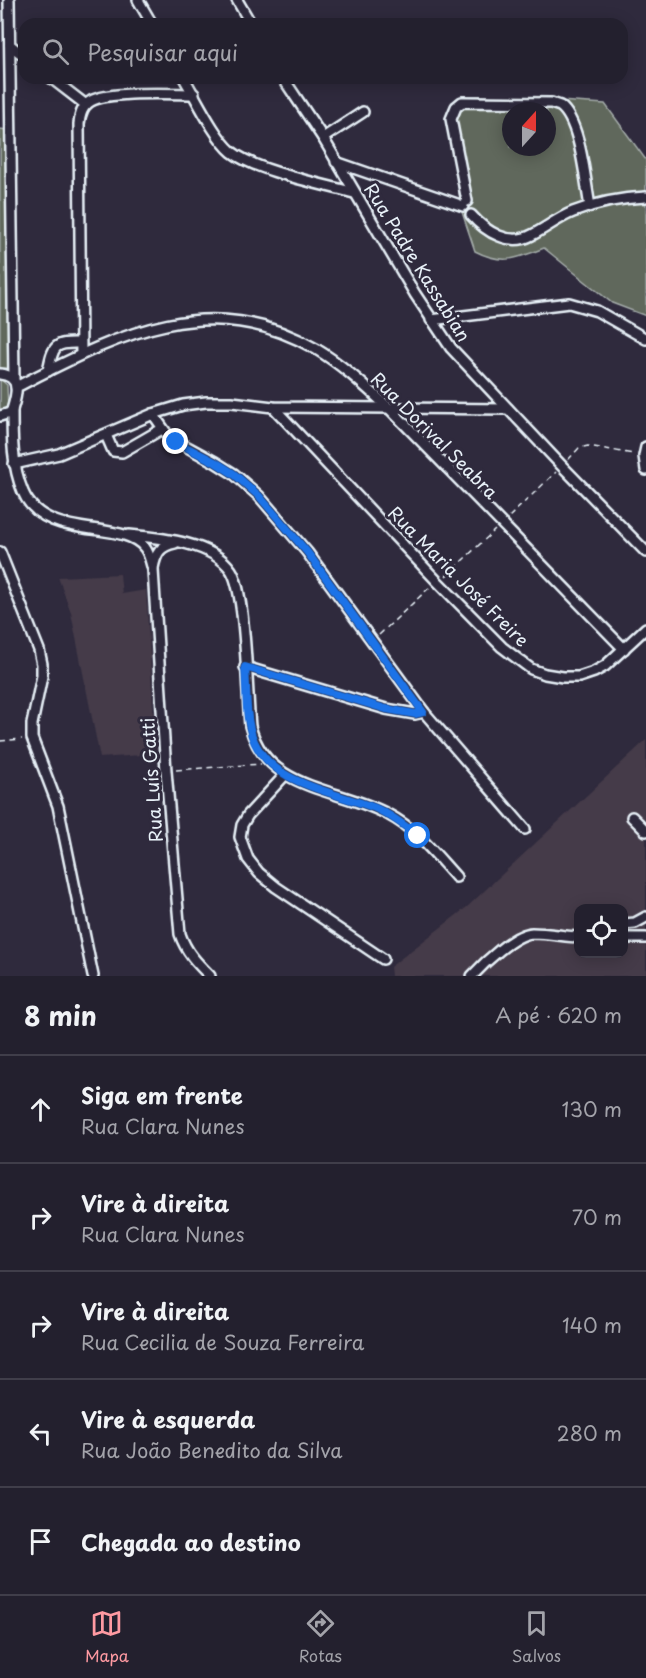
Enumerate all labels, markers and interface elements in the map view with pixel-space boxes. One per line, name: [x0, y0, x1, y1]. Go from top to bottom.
search box: [18, 18, 628, 84]
icon: search: [39, 35, 72, 68]
text: Pesquisar aqui: [87, 35, 238, 68]
north arrow: [502, 102, 556, 156]
street label: Rua Padre Kassabian: [358, 177, 478, 347]
street label: Rua Dorival Seabra: [365, 365, 505, 505]
route end: [162, 428, 188, 454]
street label: Rua Maria José Freire: [382, 499, 536, 653]
street label: Rua Luís Gatti: [133, 717, 169, 843]
route start: [404, 822, 430, 848]
map controls: [574, 904, 628, 958]
button: locate: [574, 904, 628, 958]
text: 8 min: [24, 996, 97, 1035]
text: A pé · 620 m: [495, 1000, 622, 1030]
text: Siga em frente: [81, 1078, 243, 1111]
icon: ahead: [24, 1093, 57, 1126]
text: 130 m: [562, 1094, 622, 1124]
text: Rua Clara Nunes: [81, 1111, 245, 1141]
text: Vire à direita: [81, 1186, 229, 1219]
icon: right: [24, 1201, 57, 1234]
text: 70 m: [572, 1202, 622, 1232]
text: Rua Clara Nunes: [81, 1219, 245, 1249]
text: Vire à direita: [81, 1294, 229, 1327]
icon: right: [24, 1309, 57, 1342]
text: 140 m: [562, 1310, 622, 1340]
text: Rua Cecilia de Souza Ferreira: [81, 1327, 364, 1357]
text: Vire à esquerda: [81, 1402, 255, 1435]
icon: left: [24, 1417, 57, 1450]
text: 280 m: [557, 1418, 622, 1448]
text: Rua João Benedito da Silva: [81, 1435, 343, 1465]
icon: arrive: [24, 1525, 57, 1558]
text: Chegada ao destino: [81, 1525, 301, 1558]
tab: Mapa: [85, 1607, 129, 1667]
tab: Rotas: [299, 1607, 342, 1667]
tab: Salvos: [512, 1607, 561, 1667]

